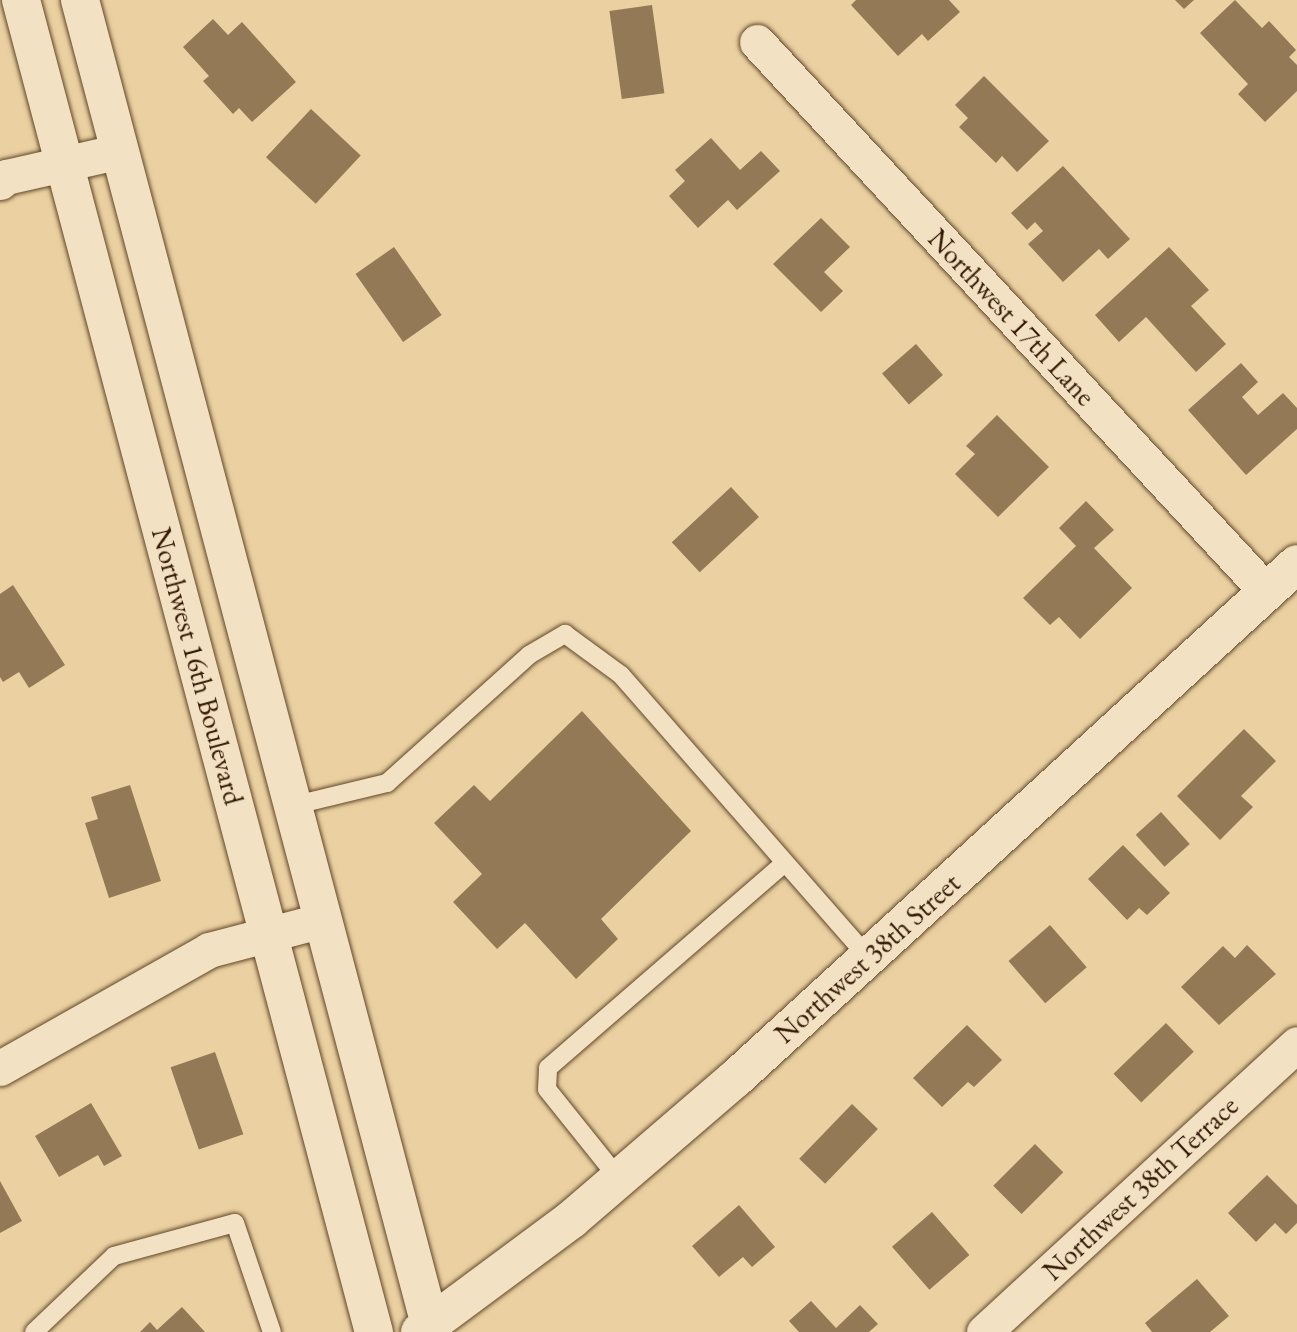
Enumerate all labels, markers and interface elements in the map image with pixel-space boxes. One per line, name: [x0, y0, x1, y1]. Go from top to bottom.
street label: Northwest 17th Lane: [921, 222, 1103, 412]
street label: Northwest 16th Boulevard: [145, 524, 251, 808]
street label: Northwest 38th Street: [767, 866, 967, 1050]
street label: Northwest 38th Terrace: [1035, 1089, 1245, 1287]

